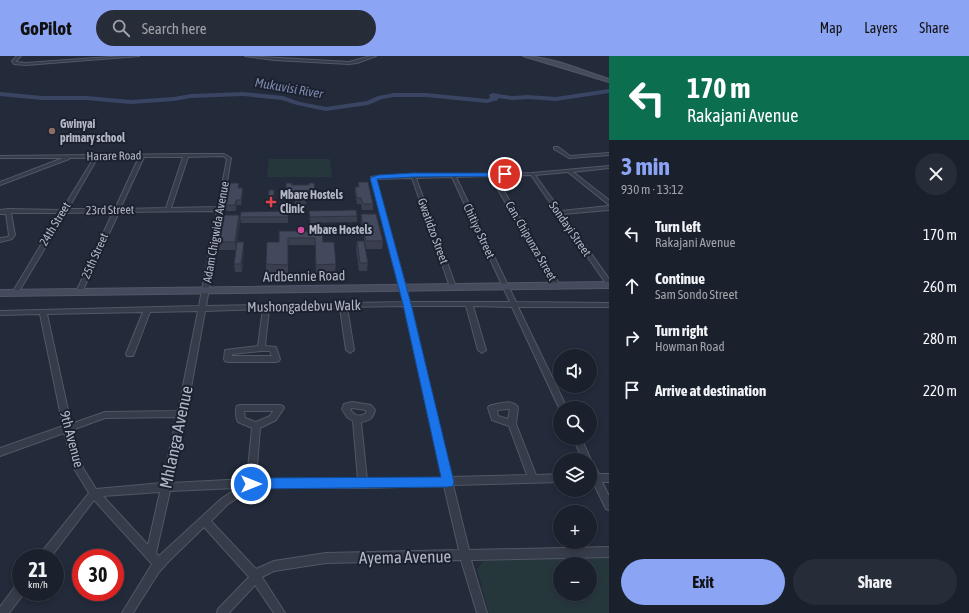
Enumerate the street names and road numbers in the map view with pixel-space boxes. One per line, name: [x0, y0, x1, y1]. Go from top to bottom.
street label: Harare Road: [86, 149, 142, 163]
street label: Adam Chigwida Avenue: [200, 180, 232, 284]
street label: Gwatidzo Street: [415, 196, 452, 266]
street label: 24th Street: [37, 199, 74, 248]
street label: Can. Chipunza Street: [503, 199, 560, 284]
street label: Sondayi Street: [546, 199, 594, 259]
street label: Chitiyo Street: [460, 201, 498, 261]
street label: 23rd Street: [86, 203, 135, 217]
street label: 25th Street: [79, 230, 111, 281]
street label: Ardbennie Road: [263, 267, 345, 285]
street label: Mushongadebvu Walk: [247, 297, 361, 315]
street label: Mhlanga Avenue: [155, 384, 197, 490]
street label: 9th Avenue: [57, 409, 87, 469]
street label: Ayema Avenue: [359, 546, 452, 568]

